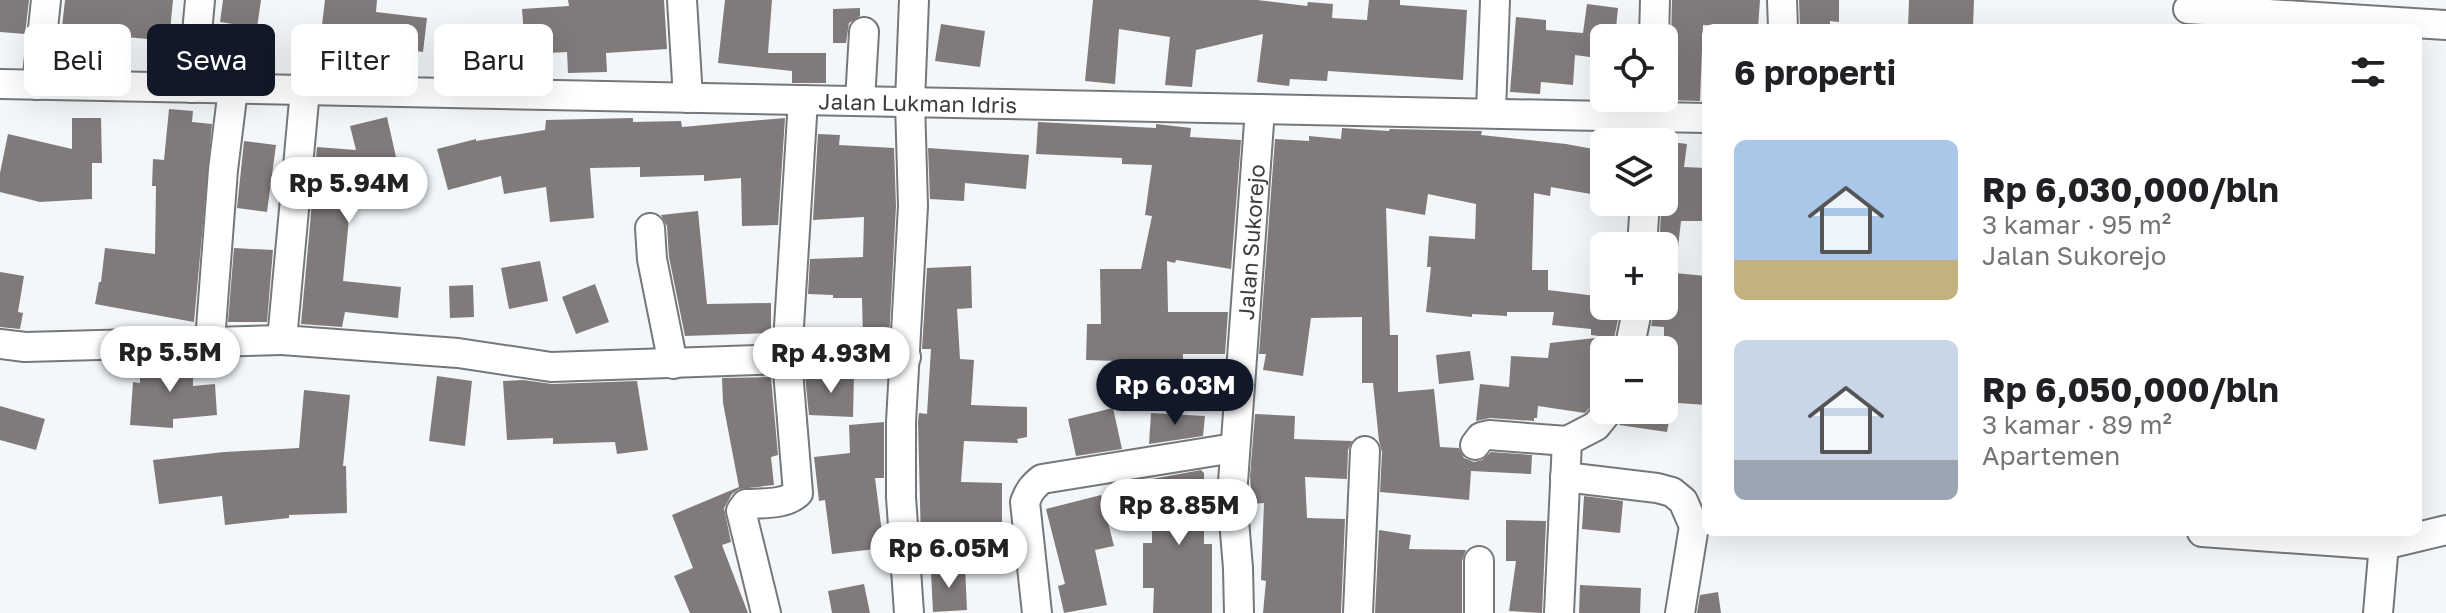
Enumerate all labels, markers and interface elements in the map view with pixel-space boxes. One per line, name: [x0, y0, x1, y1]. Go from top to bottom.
chip: Beli: [24, 24, 131, 96]
chip: Sewa: [147, 24, 275, 96]
chip: Filter: [291, 24, 418, 96]
chip: Baru: [434, 24, 553, 96]
map controls: [1590, 24, 1678, 424]
button: locate: [1590, 24, 1678, 112]
icon: filters: [2346, 50, 2390, 94]
text: 6 properti: [1734, 52, 1896, 92]
street label: Jalan Lukman Idris: [818, 87, 1017, 118]
button: layers: [1590, 128, 1678, 216]
pin: Rp 5.94M: [266, 157, 432, 225]
street label: Jalan Sukorejo: [1231, 163, 1269, 321]
text: Rp 5.94M: [289, 167, 409, 198]
text: Rp 6,030,000/bln: [1982, 169, 2279, 209]
icon: home: [1798, 172, 1894, 268]
text: 3 kamar · 95 m²: [1982, 209, 2171, 240]
button: +: [1590, 232, 1678, 320]
text: Jalan Sukorejo: [1982, 240, 2166, 271]
pin: Rp 5.5M: [96, 326, 244, 394]
pin: Rp 4.93M: [748, 327, 914, 395]
text: Rp 5.5M: [118, 336, 222, 367]
button: −: [1590, 336, 1678, 424]
text: Rp 4.93M: [771, 337, 891, 368]
pin: Rp 6.03M: [1092, 359, 1258, 427]
text: Rp 6.03M: [1114, 369, 1236, 400]
text: Rp 6,050,000/bln: [1982, 369, 2279, 409]
icon: home: [1798, 372, 1894, 468]
text: 3 kamar · 89 m²: [1982, 409, 2172, 440]
text: Apartemen: [1982, 440, 2120, 471]
pin: Rp 8.85M: [1096, 479, 1262, 547]
text: Rp 8.85M: [1118, 489, 1240, 520]
pin: Rp 6.05M: [866, 522, 1032, 590]
text: Rp 6.05M: [888, 532, 1010, 563]

